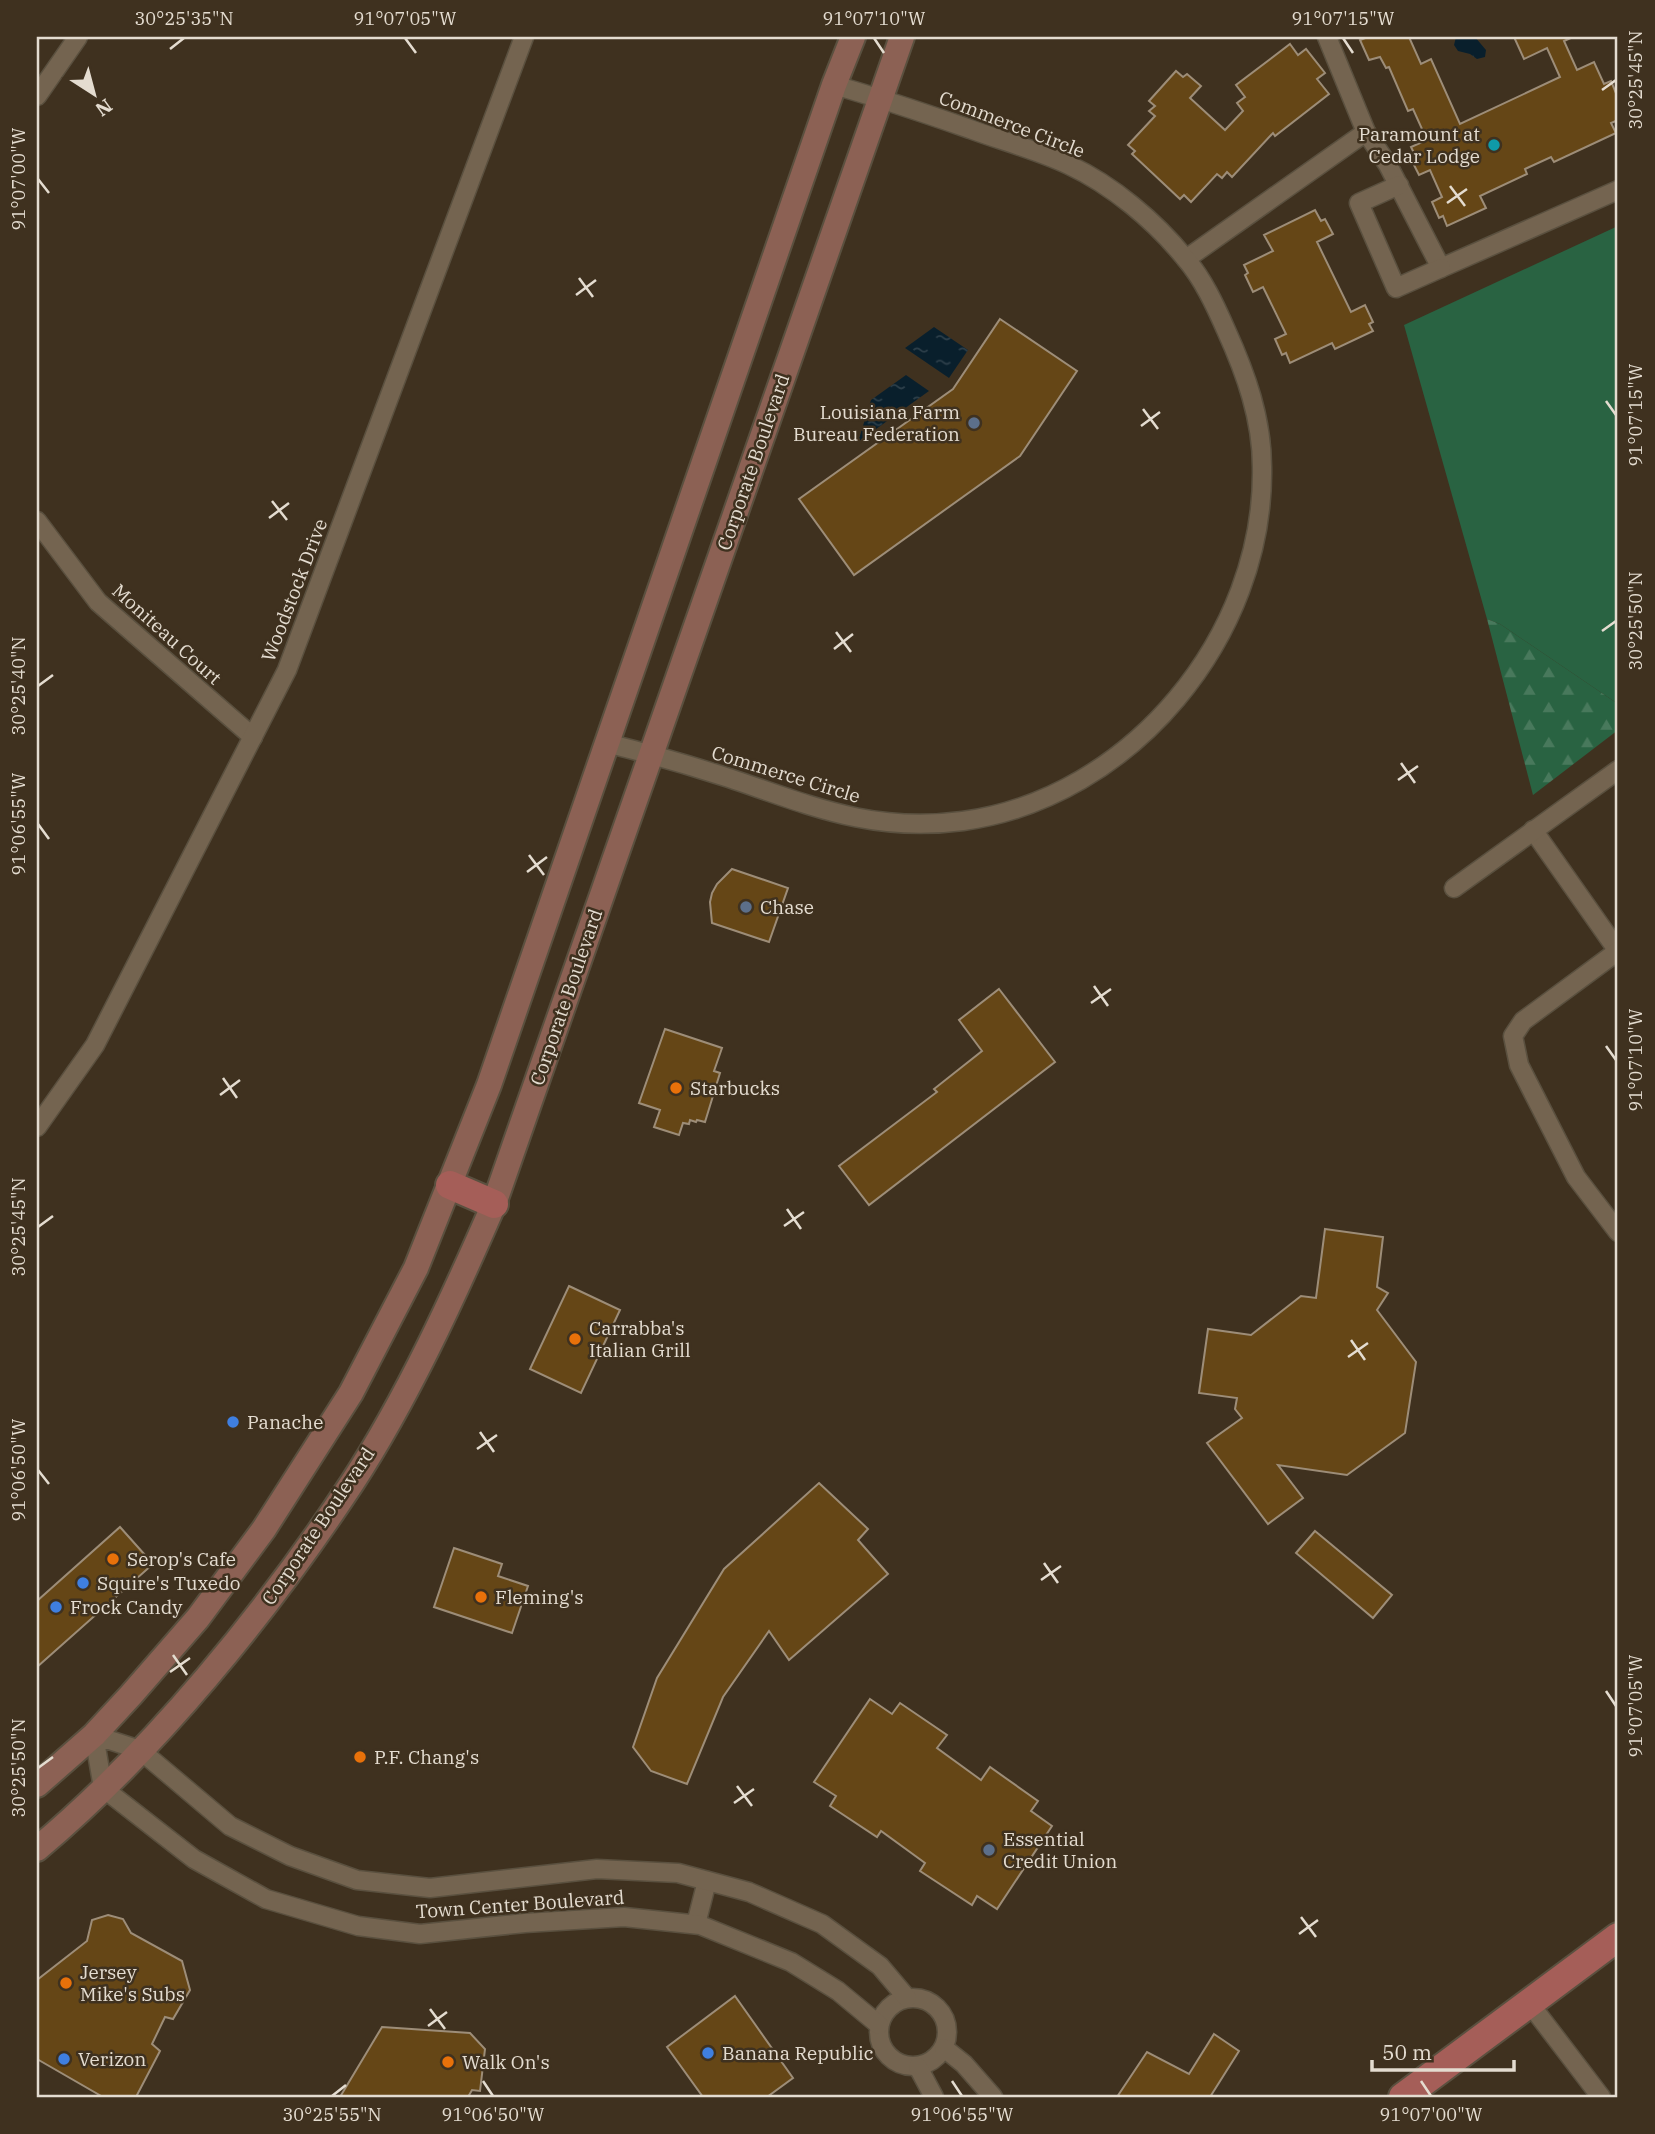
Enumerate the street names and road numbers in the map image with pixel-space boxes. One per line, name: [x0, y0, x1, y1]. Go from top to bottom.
street label: Commerce Circle: [936, 85, 1088, 163]
street label: Corporate Boulevard: [712, 371, 794, 553]
street label: Woodstock Drive: [256, 515, 332, 665]
street label: Moniteau Court: [107, 579, 227, 690]
street label: Commerce Circle: [709, 740, 863, 808]
street label: Corporate Boulevard: [525, 906, 607, 1088]
street label: Corporate Boulevard: [256, 1443, 380, 1609]
street label: Town Center Boulevard: [415, 1885, 625, 1923]

